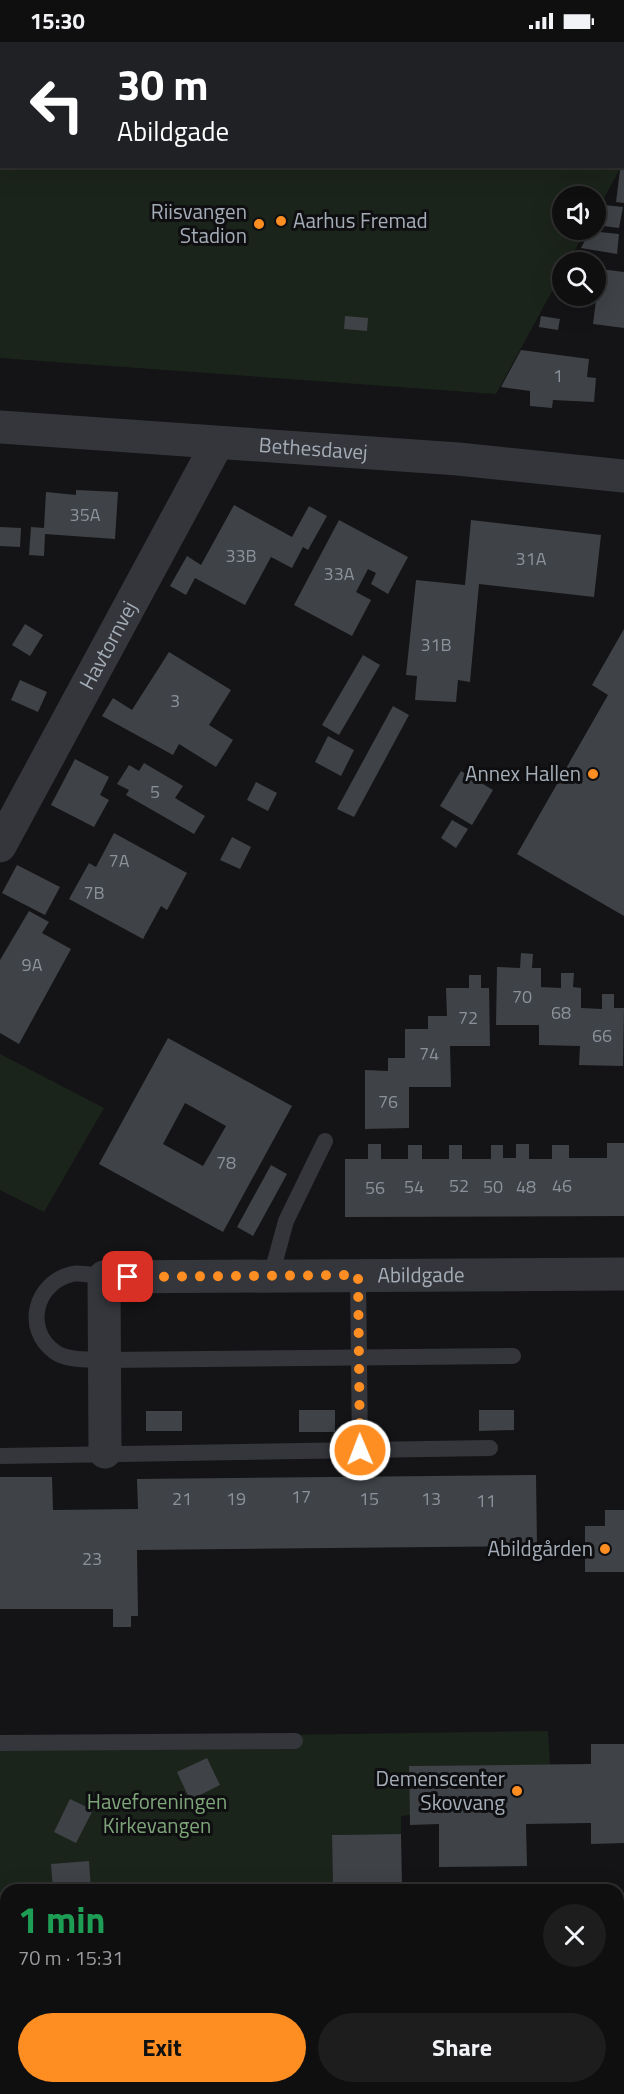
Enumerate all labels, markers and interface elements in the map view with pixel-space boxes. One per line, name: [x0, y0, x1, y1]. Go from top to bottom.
text: 15:30: [30, 4, 85, 38]
text: 30 m: [117, 52, 209, 116]
icon: left: [18, 66, 96, 144]
text: Abildgade: [117, 110, 229, 151]
map controls: [552, 186, 606, 306]
button: sound: [552, 186, 606, 240]
place label: Riisvangen Stadion: [151, 195, 247, 251]
place label: Aarhus Fremad: [293, 204, 428, 236]
marker: Aarhus Fremad: [274, 214, 288, 228]
marker: Riisvangen Stadion: [252, 217, 266, 231]
button: search: [552, 252, 606, 306]
house number: 1: [553, 362, 563, 389]
street label: Bethesdavej: [258, 428, 369, 468]
house number: 35A: [70, 501, 101, 528]
house number: 33B: [225, 542, 257, 569]
house number: 31A: [516, 545, 547, 572]
house number: 33A: [324, 560, 355, 587]
street label: Havtornvej: [70, 595, 144, 695]
house number: 31B: [420, 631, 452, 658]
house number: 3: [170, 687, 180, 714]
place label: Annex Hallen: [465, 757, 581, 789]
marker: Annex Hallen: [586, 767, 600, 781]
house number: 5: [150, 778, 160, 805]
house number: 7A: [109, 847, 130, 874]
house number: 7B: [83, 879, 105, 906]
house number: 9A: [22, 951, 43, 978]
house number: 70: [512, 983, 532, 1010]
house number: 68: [551, 999, 571, 1026]
house number: 72: [458, 1004, 478, 1031]
house number: 66: [592, 1022, 612, 1049]
house number: 74: [419, 1040, 439, 1067]
house number: 76: [378, 1088, 398, 1115]
house number: 78: [216, 1149, 236, 1176]
house number: 52: [449, 1172, 469, 1199]
house number: 46: [552, 1172, 572, 1199]
house number: 54: [404, 1173, 424, 1200]
house number: 50: [483, 1173, 503, 1200]
house number: 48: [516, 1173, 536, 1200]
house number: 56: [365, 1174, 385, 1201]
pin: [102, 1251, 153, 1302]
street label: Abildgade: [377, 1258, 465, 1290]
icon: arrive: [111, 1260, 144, 1293]
position arrow: [328, 1418, 392, 1482]
house number: 17: [291, 1483, 311, 1510]
house number: 21: [172, 1485, 192, 1512]
house number: 19: [226, 1485, 246, 1512]
house number: 15: [359, 1485, 379, 1512]
house number: 13: [421, 1485, 441, 1512]
house number: 11: [476, 1487, 496, 1514]
place label: Abildgården: [488, 1532, 593, 1564]
marker: Abildgården: [598, 1542, 612, 1556]
house number: 23: [82, 1545, 102, 1572]
place label: Demenscenter Skovvang: [376, 1762, 505, 1818]
marker: Demenscenter Skovvang: [510, 1784, 524, 1798]
park label: Haveforeningen Kirkevangen: [87, 1785, 227, 1841]
text: 1 min: [18, 1892, 105, 1947]
button: close: [543, 1904, 606, 1967]
text: 70 m · 15:31: [18, 1942, 124, 1973]
button: Exit: [18, 2013, 306, 2082]
button: Share: [318, 2013, 606, 2082]

